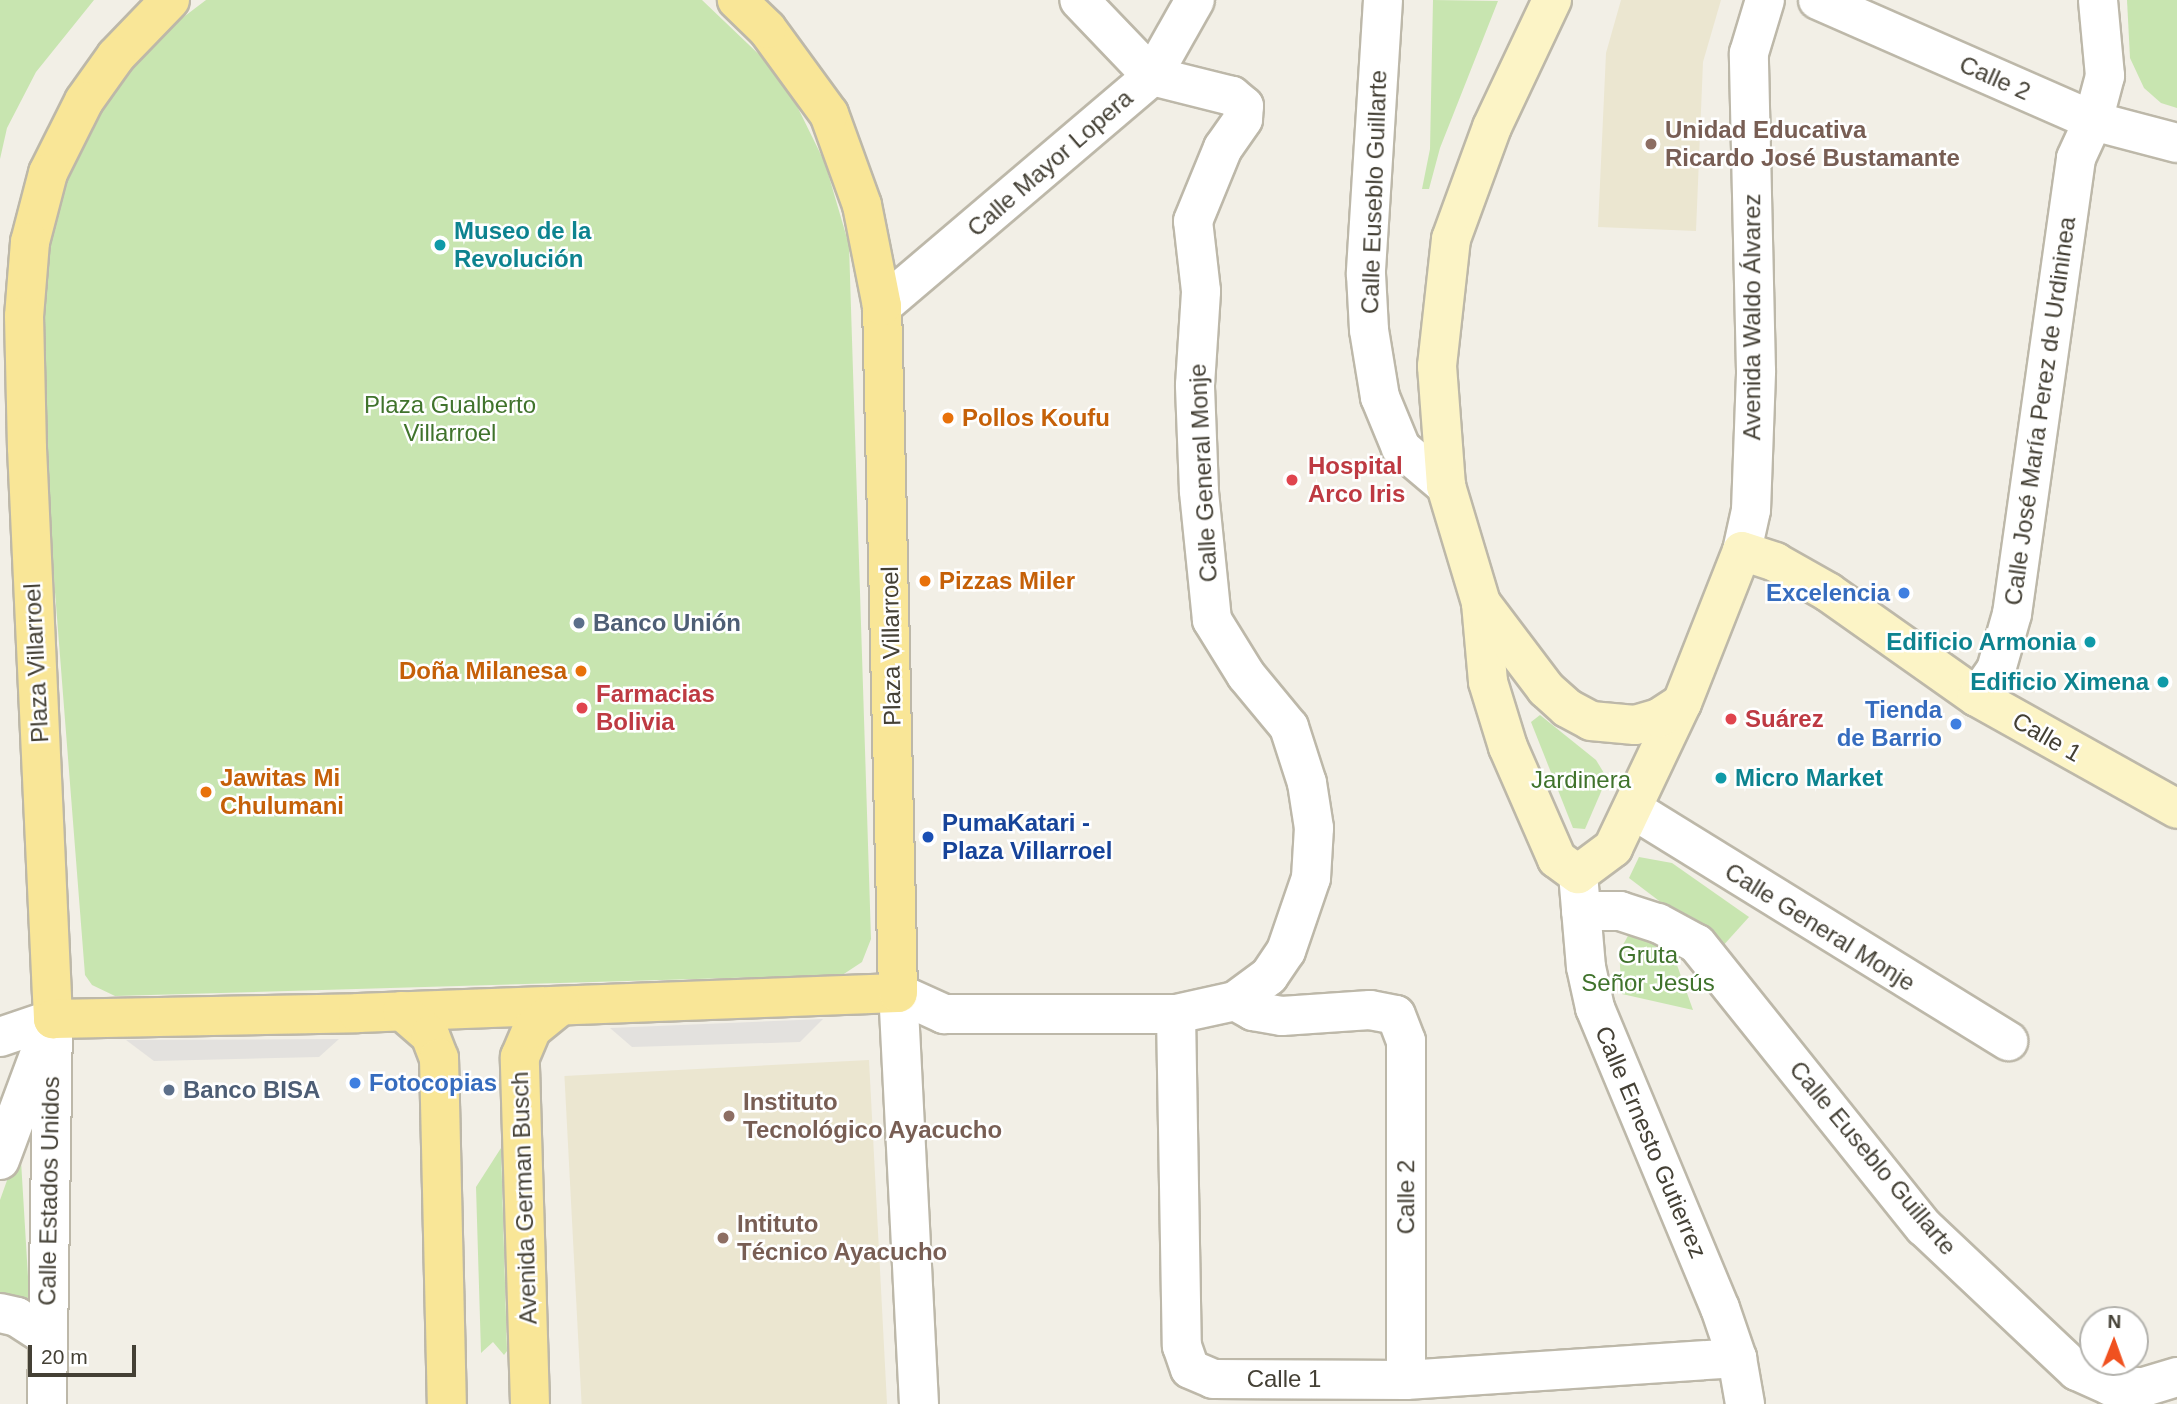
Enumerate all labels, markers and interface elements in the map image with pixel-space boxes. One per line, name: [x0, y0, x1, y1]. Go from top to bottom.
street label: Calle 2: [1955, 50, 2035, 106]
street label: Calle Euseblo Guillarte: [1355, 70, 1393, 314]
street label: Calle Mayor Lopera: [962, 83, 1138, 243]
place label: Unidad Educativa Ricardo José Bustamante: [1665, 116, 1960, 172]
marker: Unidad Educativa Ricardo José Bustamante: [1643, 136, 1659, 152]
street label: Avenida Waldo Álvarez: [1738, 194, 1766, 440]
street label: Calle José María Perez de Urdininea: [1998, 215, 2082, 607]
place label: Museo de la Revolución: [454, 217, 591, 273]
marker: Museo de la Revolución: [432, 237, 448, 253]
street label: Calle General Monje: [1183, 363, 1223, 583]
park label: Plaza Gualberto Villarroel: [364, 391, 536, 447]
place label: Pollos Koufu: [962, 404, 1110, 432]
marker: Pollos Koufu: [940, 410, 956, 426]
place label: Hospital Arco Iris: [1308, 452, 1405, 508]
marker: Hospital Arco Iris: [1282, 470, 1302, 490]
street label: Plaza Villarroel: [875, 566, 907, 726]
place label: Pizzas Miler: [939, 567, 1075, 595]
marker: Pizzas Miler: [917, 573, 933, 589]
place label: Excelencia: [1766, 579, 1890, 607]
street label: Plaza Villarroel: [17, 583, 55, 743]
marker: Excelencia: [1896, 585, 1912, 601]
place label: Banco Unión: [593, 609, 741, 637]
marker: Banco Unión: [571, 615, 587, 631]
place label: Edificio Armonia: [1885, 628, 2076, 656]
marker: Edificio Armonia: [2082, 634, 2098, 650]
place label: Doña Milanesa: [399, 657, 567, 685]
marker: Doña Milanesa: [573, 663, 589, 679]
place label: Edificio Ximena: [1970, 668, 2149, 696]
marker: Edificio Ximena: [2155, 674, 2171, 690]
place label: Farmacias Bolivia: [596, 680, 715, 736]
place label: Tienda de Barrio: [1837, 696, 1942, 752]
marker: Farmacias Bolivia: [574, 700, 590, 716]
place label: Suárez: [1745, 705, 1824, 733]
street label: Calle 1: [2007, 706, 2087, 768]
marker: Suárez: [1723, 711, 1739, 727]
marker: Tienda de Barrio: [1948, 716, 1964, 732]
place label: Jawitas Mi Chulumani: [220, 764, 344, 820]
place label: Micro Market: [1735, 764, 1883, 792]
park label: Jardinera: [1531, 766, 1631, 794]
marker: Micro Market: [1713, 770, 1729, 786]
marker: Jawitas Mi Chulumani: [198, 784, 214, 800]
place label: PumaKatari - Plaza Villarroel: [942, 809, 1112, 865]
marker: PumaKatari - Plaza Villarroel: [920, 829, 936, 845]
street label: Calle General Monje: [1720, 857, 1920, 997]
park label: Gruta Señor Jesús: [1581, 941, 1715, 997]
street label: Calle Ernesto Gutierrez: [1589, 1022, 1713, 1262]
street label: Calle Euseblo Guillarte: [1784, 1055, 1962, 1261]
place label: Fotocopias: [369, 1069, 497, 1097]
street label: Avenida German Busch: [505, 1071, 543, 1325]
marker: Fotocopias: [347, 1075, 363, 1091]
street label: Calle Estados Unidos: [33, 1076, 65, 1306]
place label: Banco BISA: [183, 1076, 320, 1104]
marker: Banco BISA: [161, 1082, 177, 1098]
place label: Instituto Tecnológico Ayacucho: [743, 1088, 1003, 1144]
marker: Instituto Tecnológico Ayacucho: [721, 1108, 737, 1124]
street label: Calle 2: [1392, 1160, 1420, 1234]
place label: Intituto Técnico Ayacucho: [737, 1210, 948, 1266]
marker: Intituto Técnico Ayacucho: [715, 1230, 731, 1246]
north arrow: [2079, 1306, 2149, 1376]
text: N: [2107, 1311, 2121, 1332]
scale bar: [32, 1330, 140, 1374]
text: 20 m: [41, 1345, 88, 1368]
street label: Calle 1: [1247, 1365, 1321, 1393]

